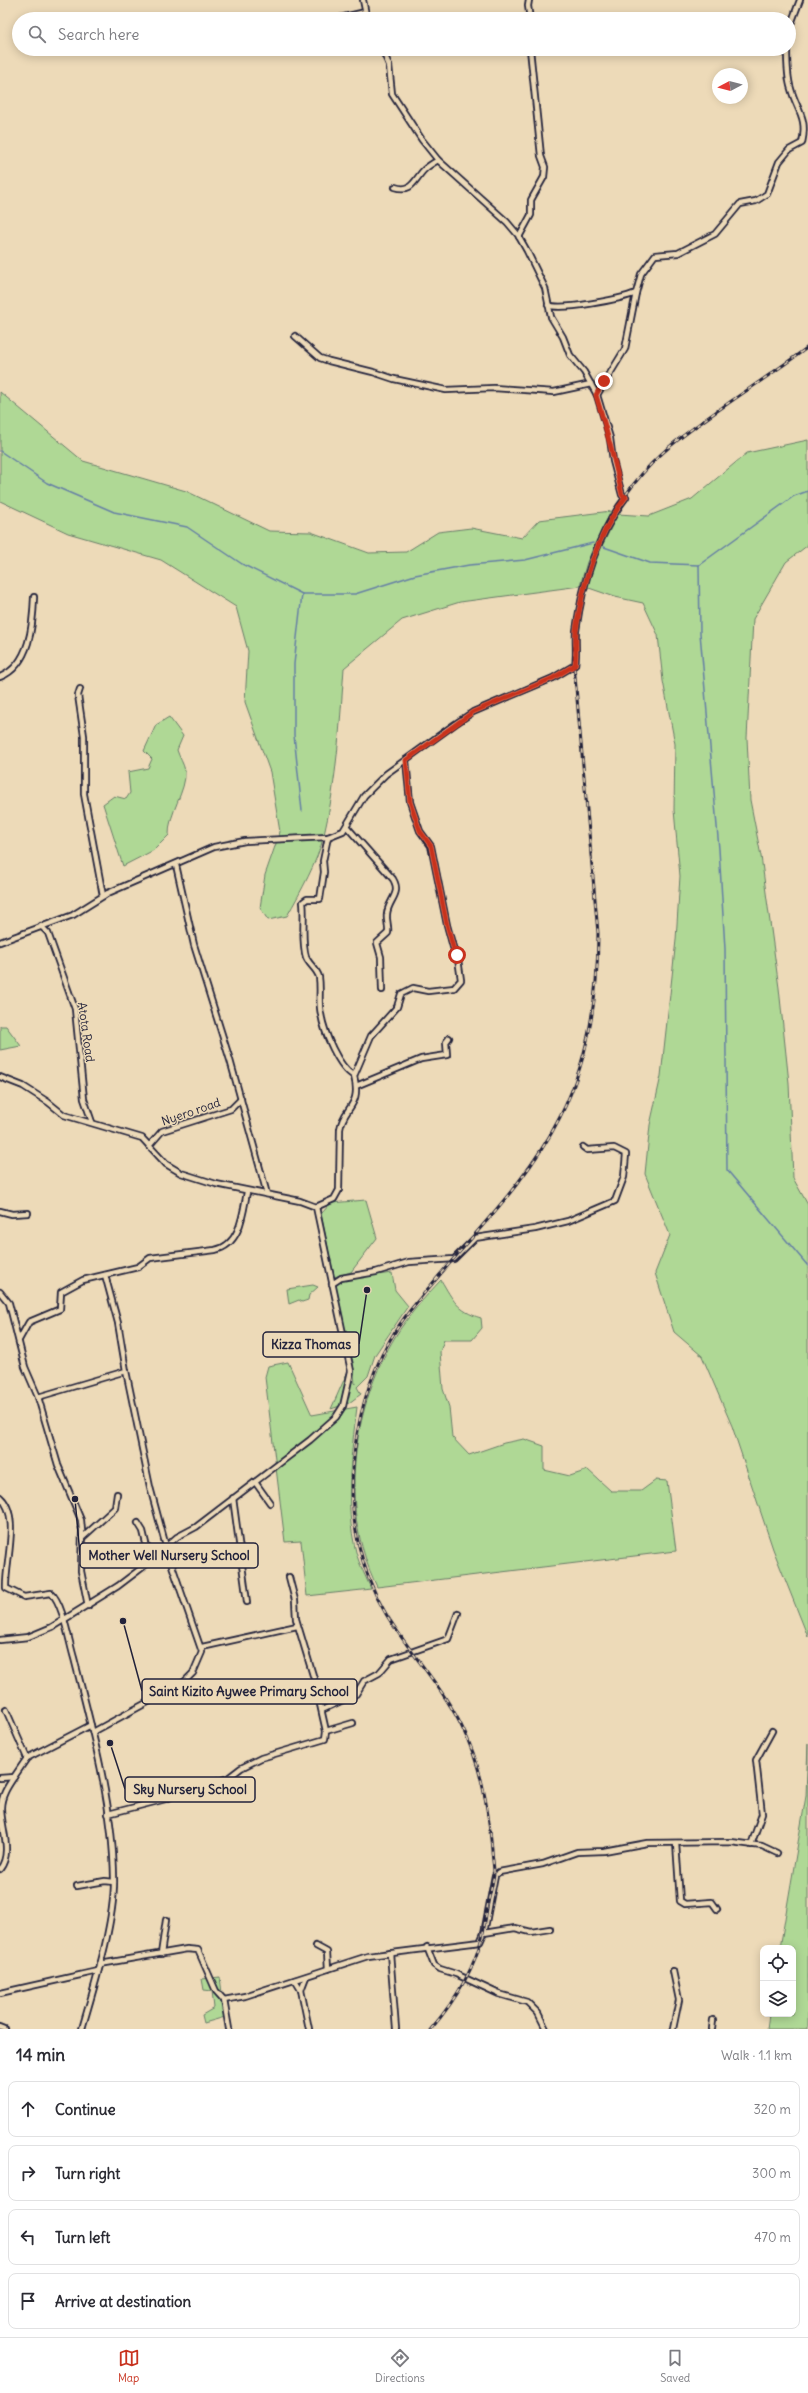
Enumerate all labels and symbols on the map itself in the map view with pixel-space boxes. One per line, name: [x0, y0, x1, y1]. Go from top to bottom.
north arrow: [712, 68, 748, 104]
route end: [595, 372, 613, 390]
route start: [448, 946, 466, 964]
street label: Atota Road: [75, 1001, 98, 1063]
street label: Nyero road: [159, 1094, 222, 1129]
callout: Kizza Thomas: [263, 1332, 359, 1357]
text: Kizza Thomas: [271, 1336, 351, 1353]
callout: Mother Well Nursery School: [80, 1543, 258, 1568]
text: Mother Well Nursery School: [88, 1547, 250, 1564]
callout: Saint Kizito Aywee Primary School: [142, 1679, 357, 1704]
text: Saint Kizito Aywee Primary School: [149, 1683, 349, 1700]
callout: Sky Nursery School: [125, 1777, 255, 1802]
text: Sky Nursery School: [133, 1781, 247, 1798]

